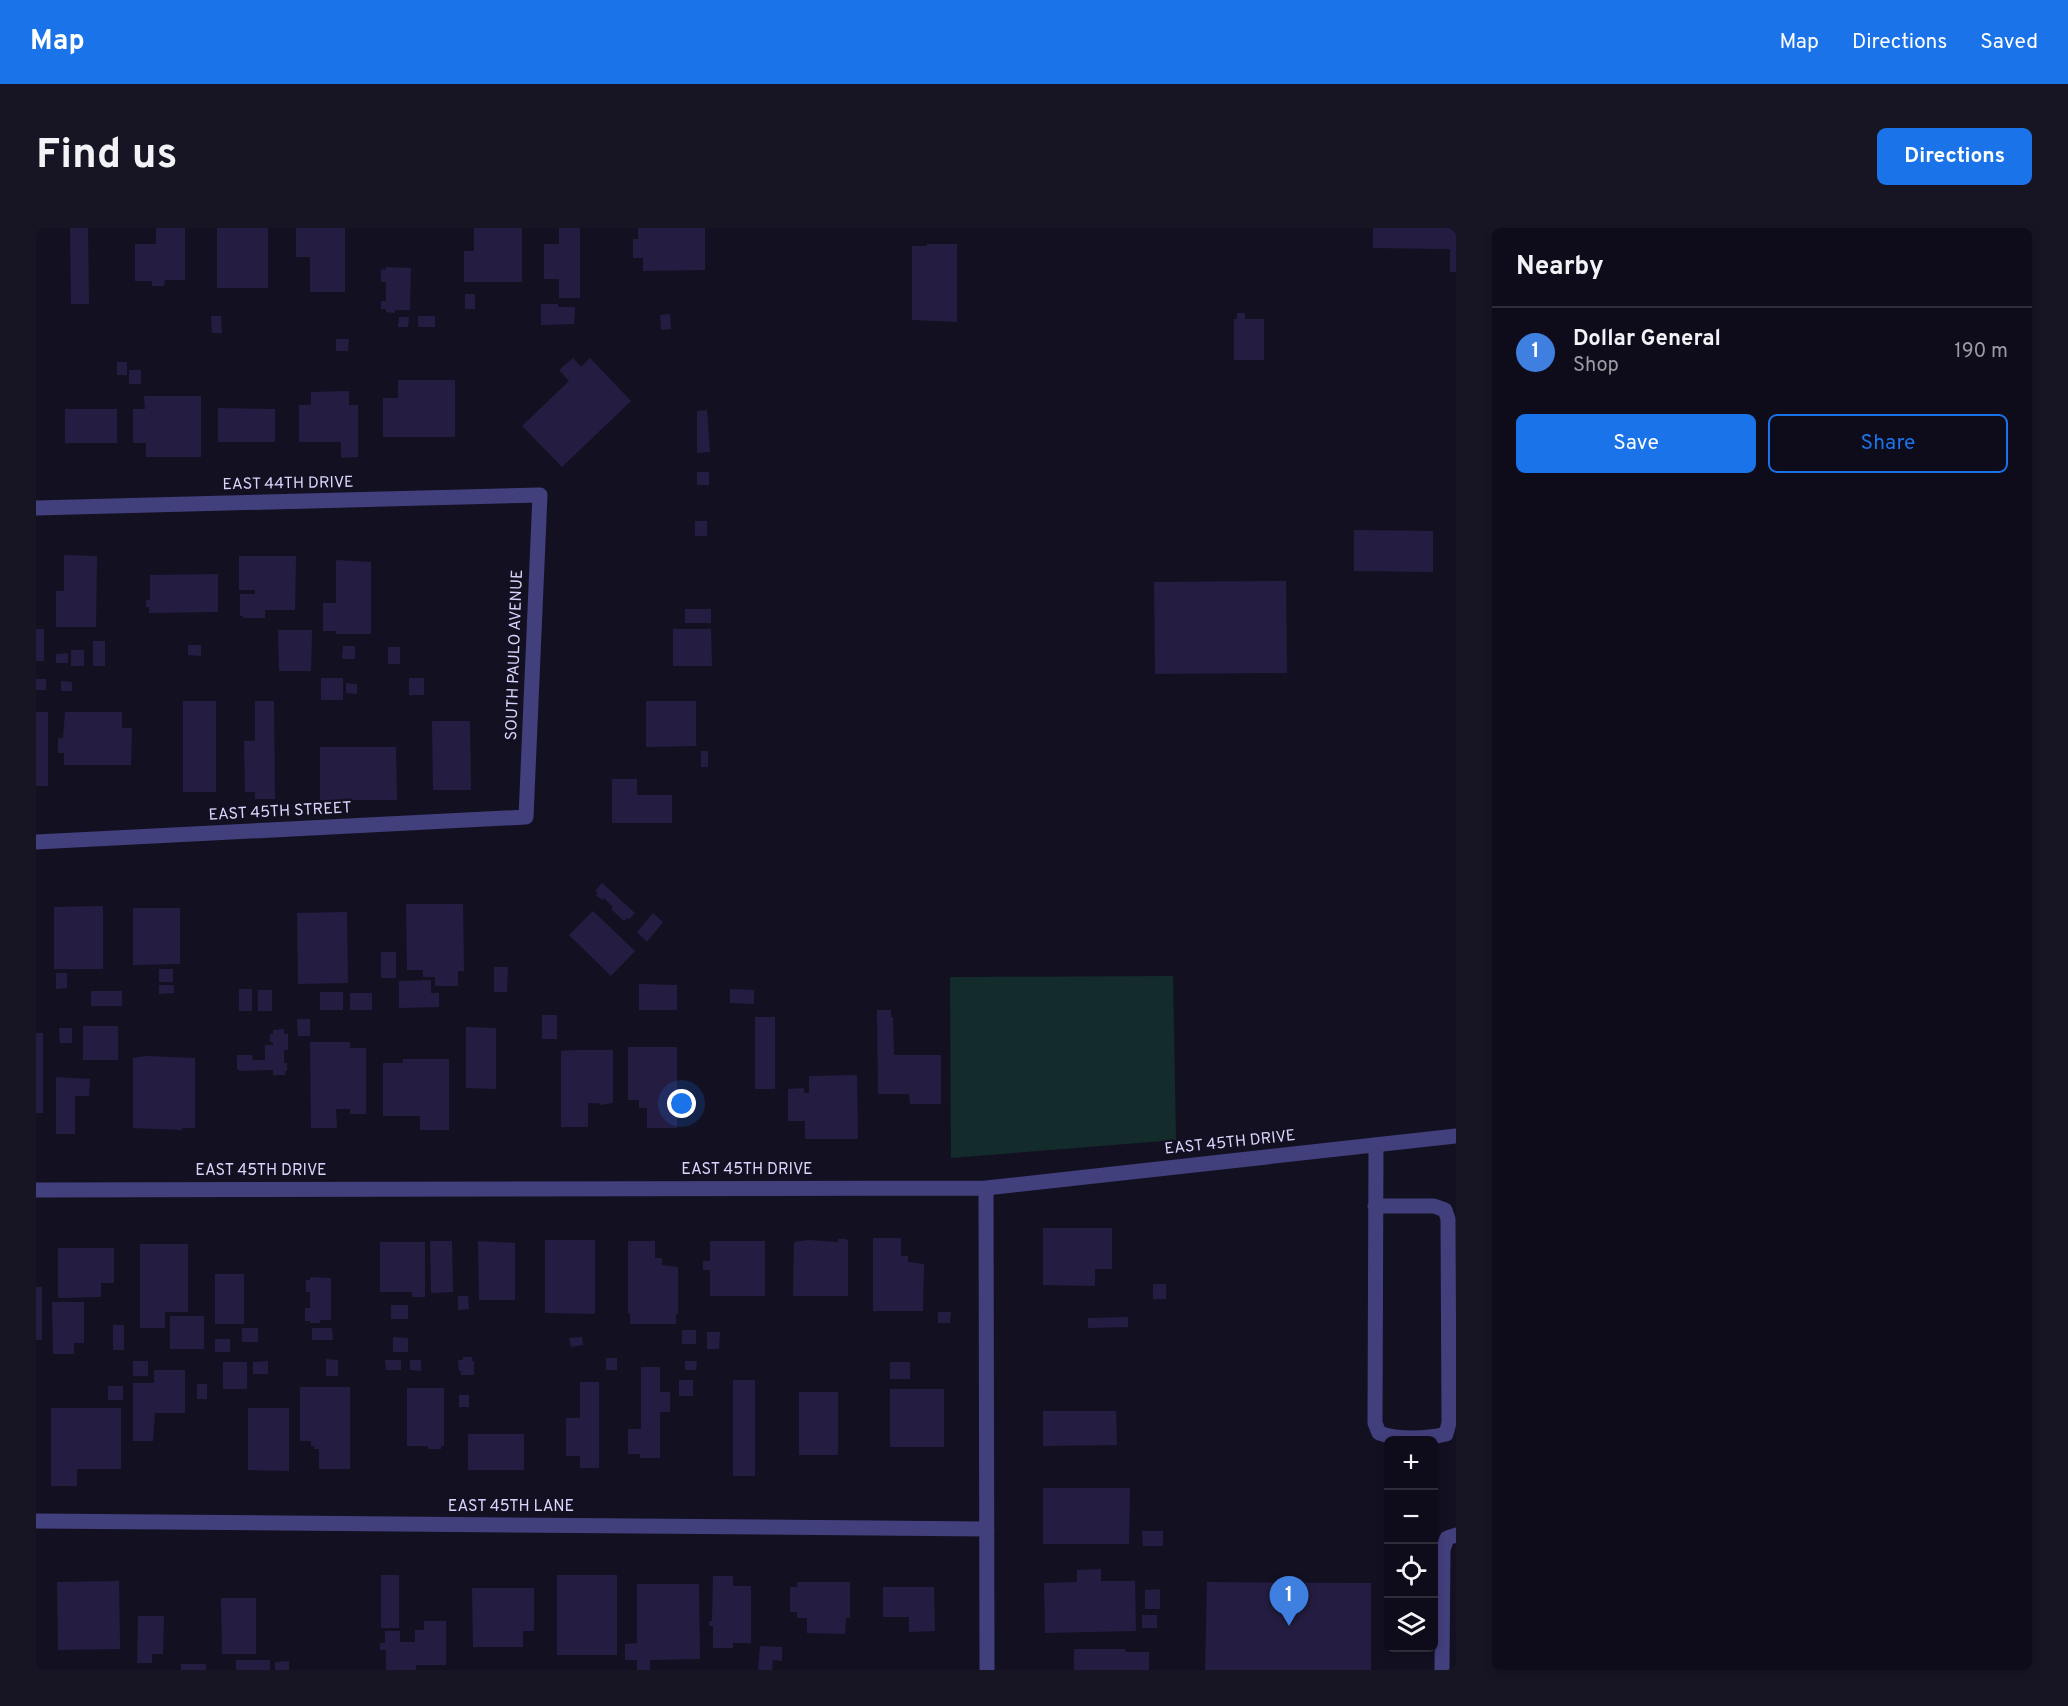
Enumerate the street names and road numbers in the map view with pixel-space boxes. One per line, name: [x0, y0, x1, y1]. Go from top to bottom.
street label: EAST 44TH DRIVE: [222, 473, 354, 495]
street label: SOUTH PAULO AVENUE: [502, 569, 528, 741]
street label: EAST 45TH STREET: [208, 798, 352, 826]
street label: EAST 45TH DRIVE: [1164, 1126, 1296, 1160]
street label: EAST 45TH DRIVE: [681, 1160, 813, 1180]
street label: EAST 45TH DRIVE: [195, 1161, 327, 1181]
street label: EAST 45TH LANE: [448, 1497, 574, 1517]

